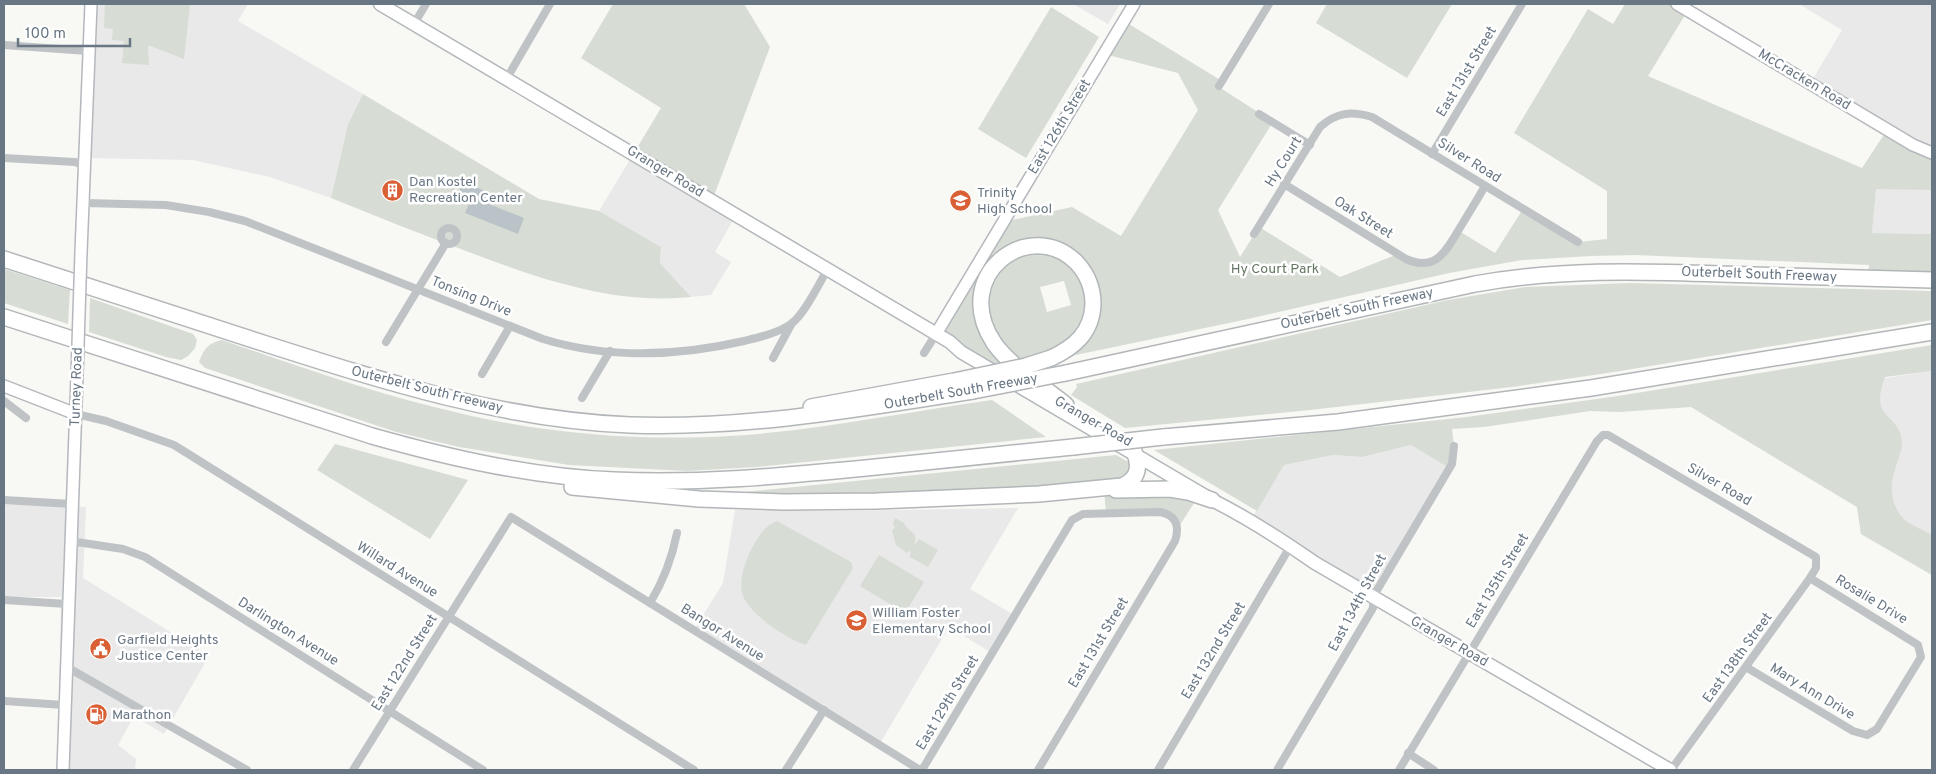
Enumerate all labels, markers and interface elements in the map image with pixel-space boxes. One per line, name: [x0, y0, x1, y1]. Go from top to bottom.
scale bar: [18, 15, 130, 47]
street label: East 131st Street: [1433, 24, 1501, 120]
text: 100 m: [25, 25, 66, 44]
street label: McCracken Road: [1755, 46, 1853, 114]
street label: East 126th Street: [1025, 77, 1095, 177]
street label: Hy Court: [1262, 134, 1306, 190]
street label: Silver Road: [1434, 135, 1504, 187]
street label: Granger Road: [623, 142, 707, 202]
place label: Dan Kostel Recreation Center: [409, 174, 523, 207]
building icon: Dan Kostel Recreation Center: [381, 178, 405, 202]
place label: Trinity High School: [977, 185, 1052, 218]
school or university icon: Trinity High School: [949, 189, 973, 213]
street label: Oak Street: [1330, 193, 1396, 243]
park label: Hy Court Park: [1231, 261, 1319, 278]
street label: Outerbelt South Freeway: [1681, 264, 1837, 286]
street label: Tonsing Drive: [428, 273, 514, 321]
street label: Outerbelt South Freeway: [1279, 284, 1435, 334]
street label: Turney Road: [67, 347, 87, 427]
street label: Outerbelt South Freeway: [349, 363, 505, 417]
street label: Outerbelt South Freeway: [883, 370, 1039, 414]
street label: Granger Road: [1051, 393, 1135, 451]
street label: Silver Road: [1684, 460, 1754, 510]
street label: East 135th Street: [1463, 530, 1533, 632]
street label: Willard Avenue: [353, 538, 441, 602]
street label: East 134th Street: [1325, 551, 1391, 655]
street label: Rosalie Drive: [1832, 572, 1910, 628]
street label: Darlington Avenue: [234, 594, 342, 670]
street label: East 131st Street: [1065, 595, 1133, 691]
street label: East 132nd Street: [1178, 599, 1250, 703]
street label: Bangor Avenue: [677, 600, 767, 666]
place label: William Foster Elementary School: [872, 605, 991, 638]
school or university icon: William Foster Elementary School: [844, 609, 868, 633]
street label: East 138th Street: [1700, 610, 1776, 706]
street label: East 122nd Street: [368, 611, 442, 715]
street label: Granger Road: [1407, 613, 1491, 671]
place label: Garfield Heights Justice Center: [117, 632, 219, 665]
public building icon: Garfield Heights Justice Center: [89, 636, 113, 660]
street label: East 129th Street: [913, 653, 983, 753]
street label: Mary Ann Drive: [1766, 660, 1858, 724]
fuel station icon: Marathon: [84, 703, 108, 727]
place label: Marathon: [112, 707, 171, 724]

